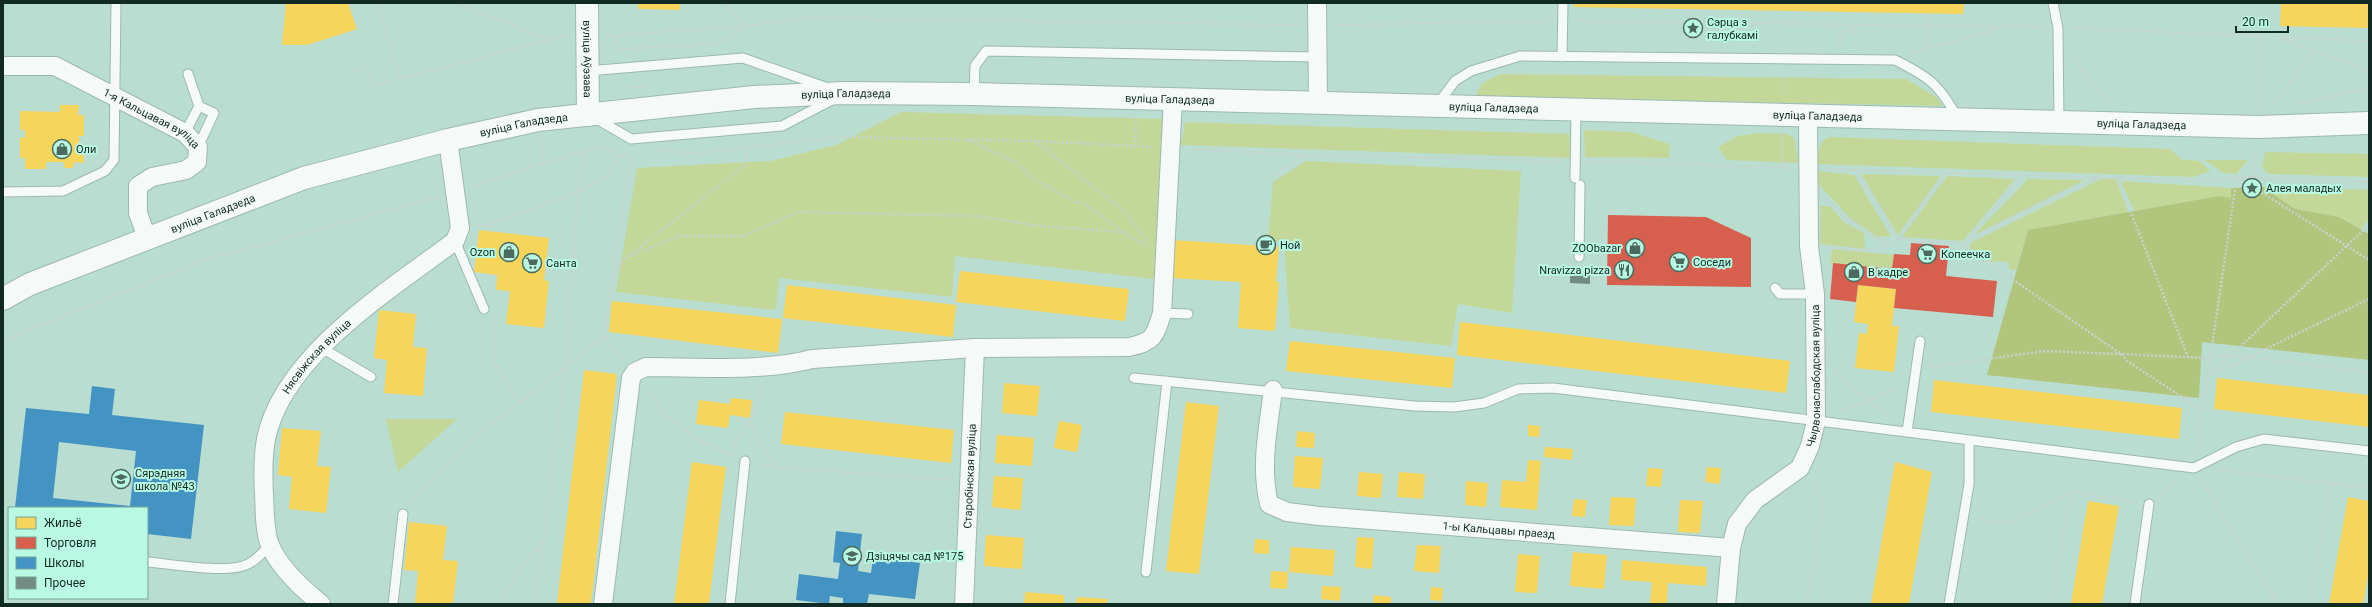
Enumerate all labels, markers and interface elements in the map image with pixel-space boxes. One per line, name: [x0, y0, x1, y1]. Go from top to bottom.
scale bar: [2236, 8, 2288, 34]
text: 20 m: [2242, 15, 2269, 29]
place label: Сэрца з галубкамі: [1707, 16, 1758, 42]
place icon: Сэрца з галубкамі: [1682, 17, 1704, 39]
street label: вуліца Аўэзава: [581, 20, 594, 98]
street label: 1-я Кальцавая вуліца: [101, 85, 202, 151]
street label: вуліца Галадзеда: [801, 86, 891, 101]
street label: вуліца Галадзеда: [1125, 91, 1215, 107]
street label: вуліца Галадзеда: [1449, 100, 1539, 115]
street label: вуліца Галадзеда: [1773, 108, 1863, 123]
street label: вуліца Галадзеда: [478, 110, 569, 139]
street label: вуліца Галадзеда: [2097, 116, 2186, 132]
shop icon: Оли: [51, 138, 73, 160]
place label: Оли: [76, 143, 96, 156]
place icon: Алея маладых: [2241, 177, 2263, 199]
place label: Алея маладых: [2266, 182, 2342, 195]
street label: вуліца Галадзеда: [169, 191, 257, 235]
cafe icon: Ной: [1255, 234, 1277, 256]
shop icon: ZOObazar: [1624, 237, 1646, 259]
place label: Ной: [1280, 239, 1300, 252]
shop icon: Ozon: [498, 241, 520, 263]
place label: ZOObazar: [1572, 242, 1621, 255]
supermarket icon: Копеечка: [1916, 243, 1938, 265]
place label: Ozon: [470, 246, 495, 259]
place label: Копеечка: [1941, 248, 1990, 261]
supermarket icon: Соседи: [1668, 251, 1690, 273]
supermarket icon: Санта: [521, 252, 543, 274]
place label: Соседи: [1693, 256, 1731, 269]
place label: Санта: [546, 257, 577, 270]
restaurant icon: Nravizza pizza: [1613, 259, 1635, 281]
shop icon: В кадре: [1843, 261, 1865, 283]
place label: Nravizza pizza: [1539, 264, 1610, 277]
place label: В кадре: [1868, 266, 1908, 279]
street label: Чырвонаслабодская вуліца: [1803, 304, 1823, 448]
street label: Нясвіжская вуліца: [279, 316, 353, 396]
street label: Старобінская вуліца: [961, 423, 978, 529]
place label: Сярэдняя школа №43: [135, 467, 195, 493]
school or university icon: Сярэдняя школа №43: [110, 468, 132, 490]
legend: [8, 507, 148, 599]
text: Жильё: [44, 516, 82, 530]
street label: 1-ы Кальцавы праезд: [1442, 519, 1556, 541]
text: Торговля: [44, 536, 96, 550]
school or university icon: Дзіцячы сад №175: [841, 545, 863, 567]
place label: Дзіцячы сад №175: [866, 550, 963, 563]
text: Школы: [44, 556, 85, 570]
text: Прочее: [44, 576, 85, 590]

